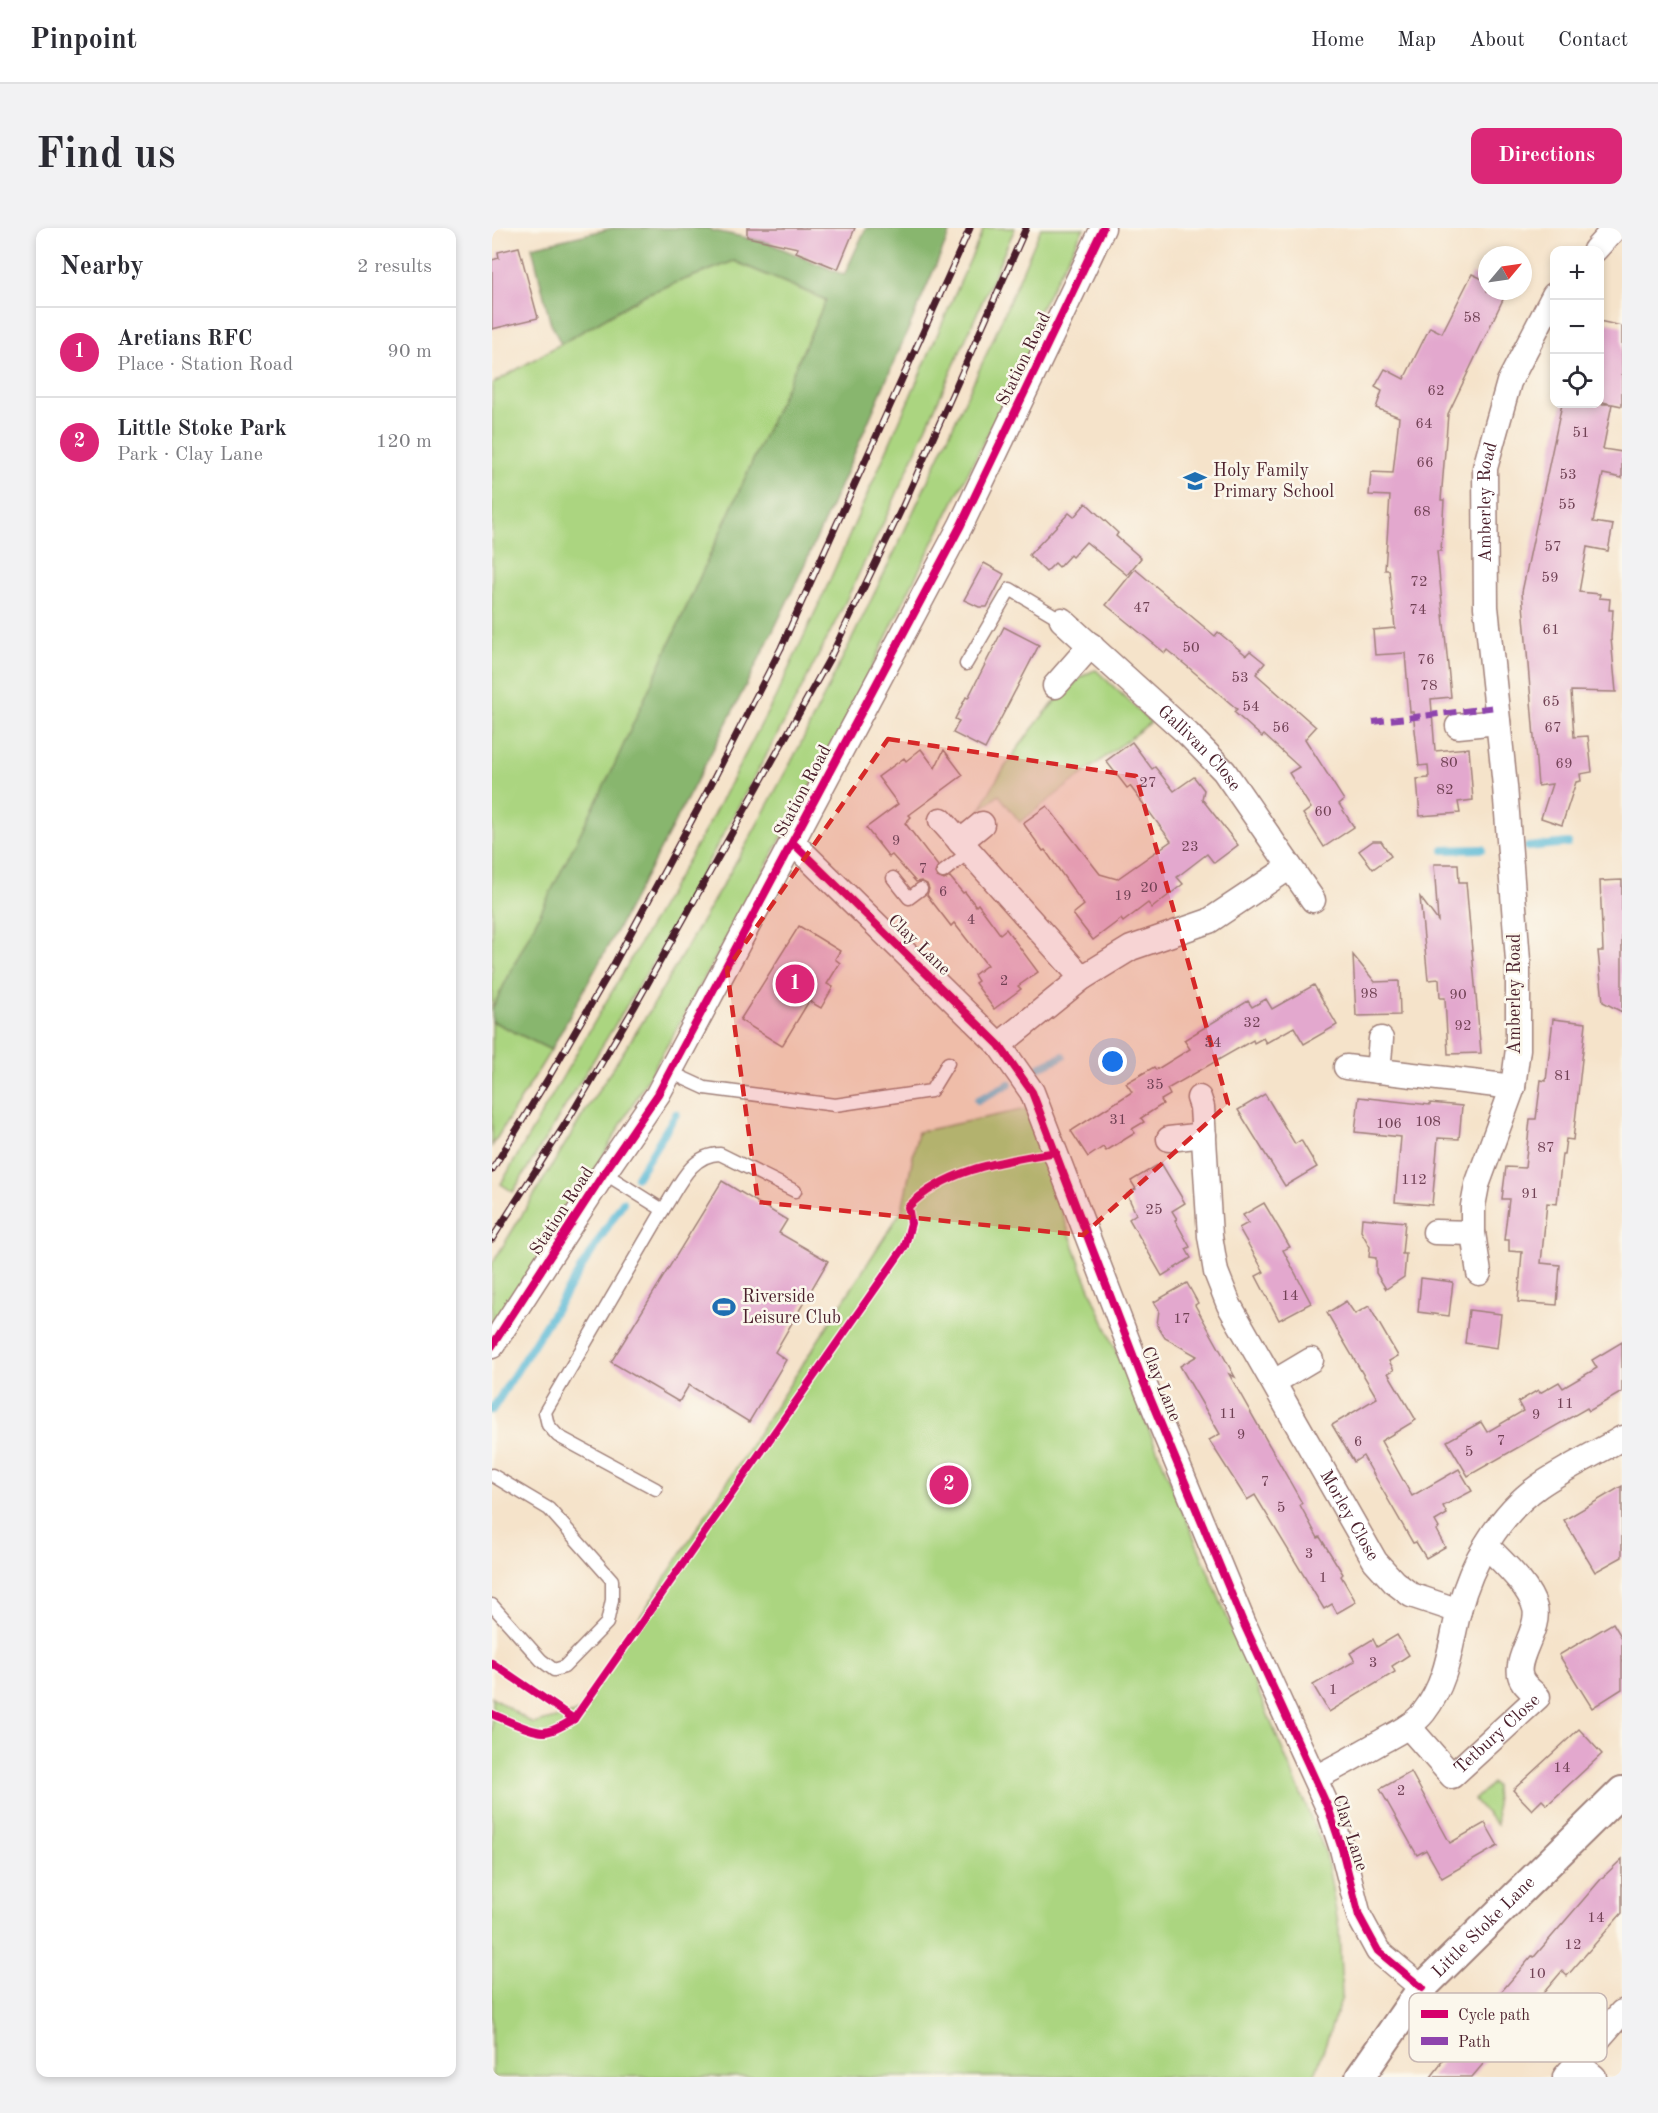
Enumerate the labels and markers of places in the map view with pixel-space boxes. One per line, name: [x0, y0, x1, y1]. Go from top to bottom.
place label: Holy Family Primary School: [1213, 462, 1334, 501]
school or university icon: Holy Family Primary School: [1182, 468, 1208, 494]
pin: 1: [776, 962, 814, 1006]
place label: Riverside Leisure Club: [742, 1288, 841, 1327]
sports icon: Riverside Leisure Club: [711, 1294, 737, 1320]
pin: 2: [930, 1462, 968, 1508]

